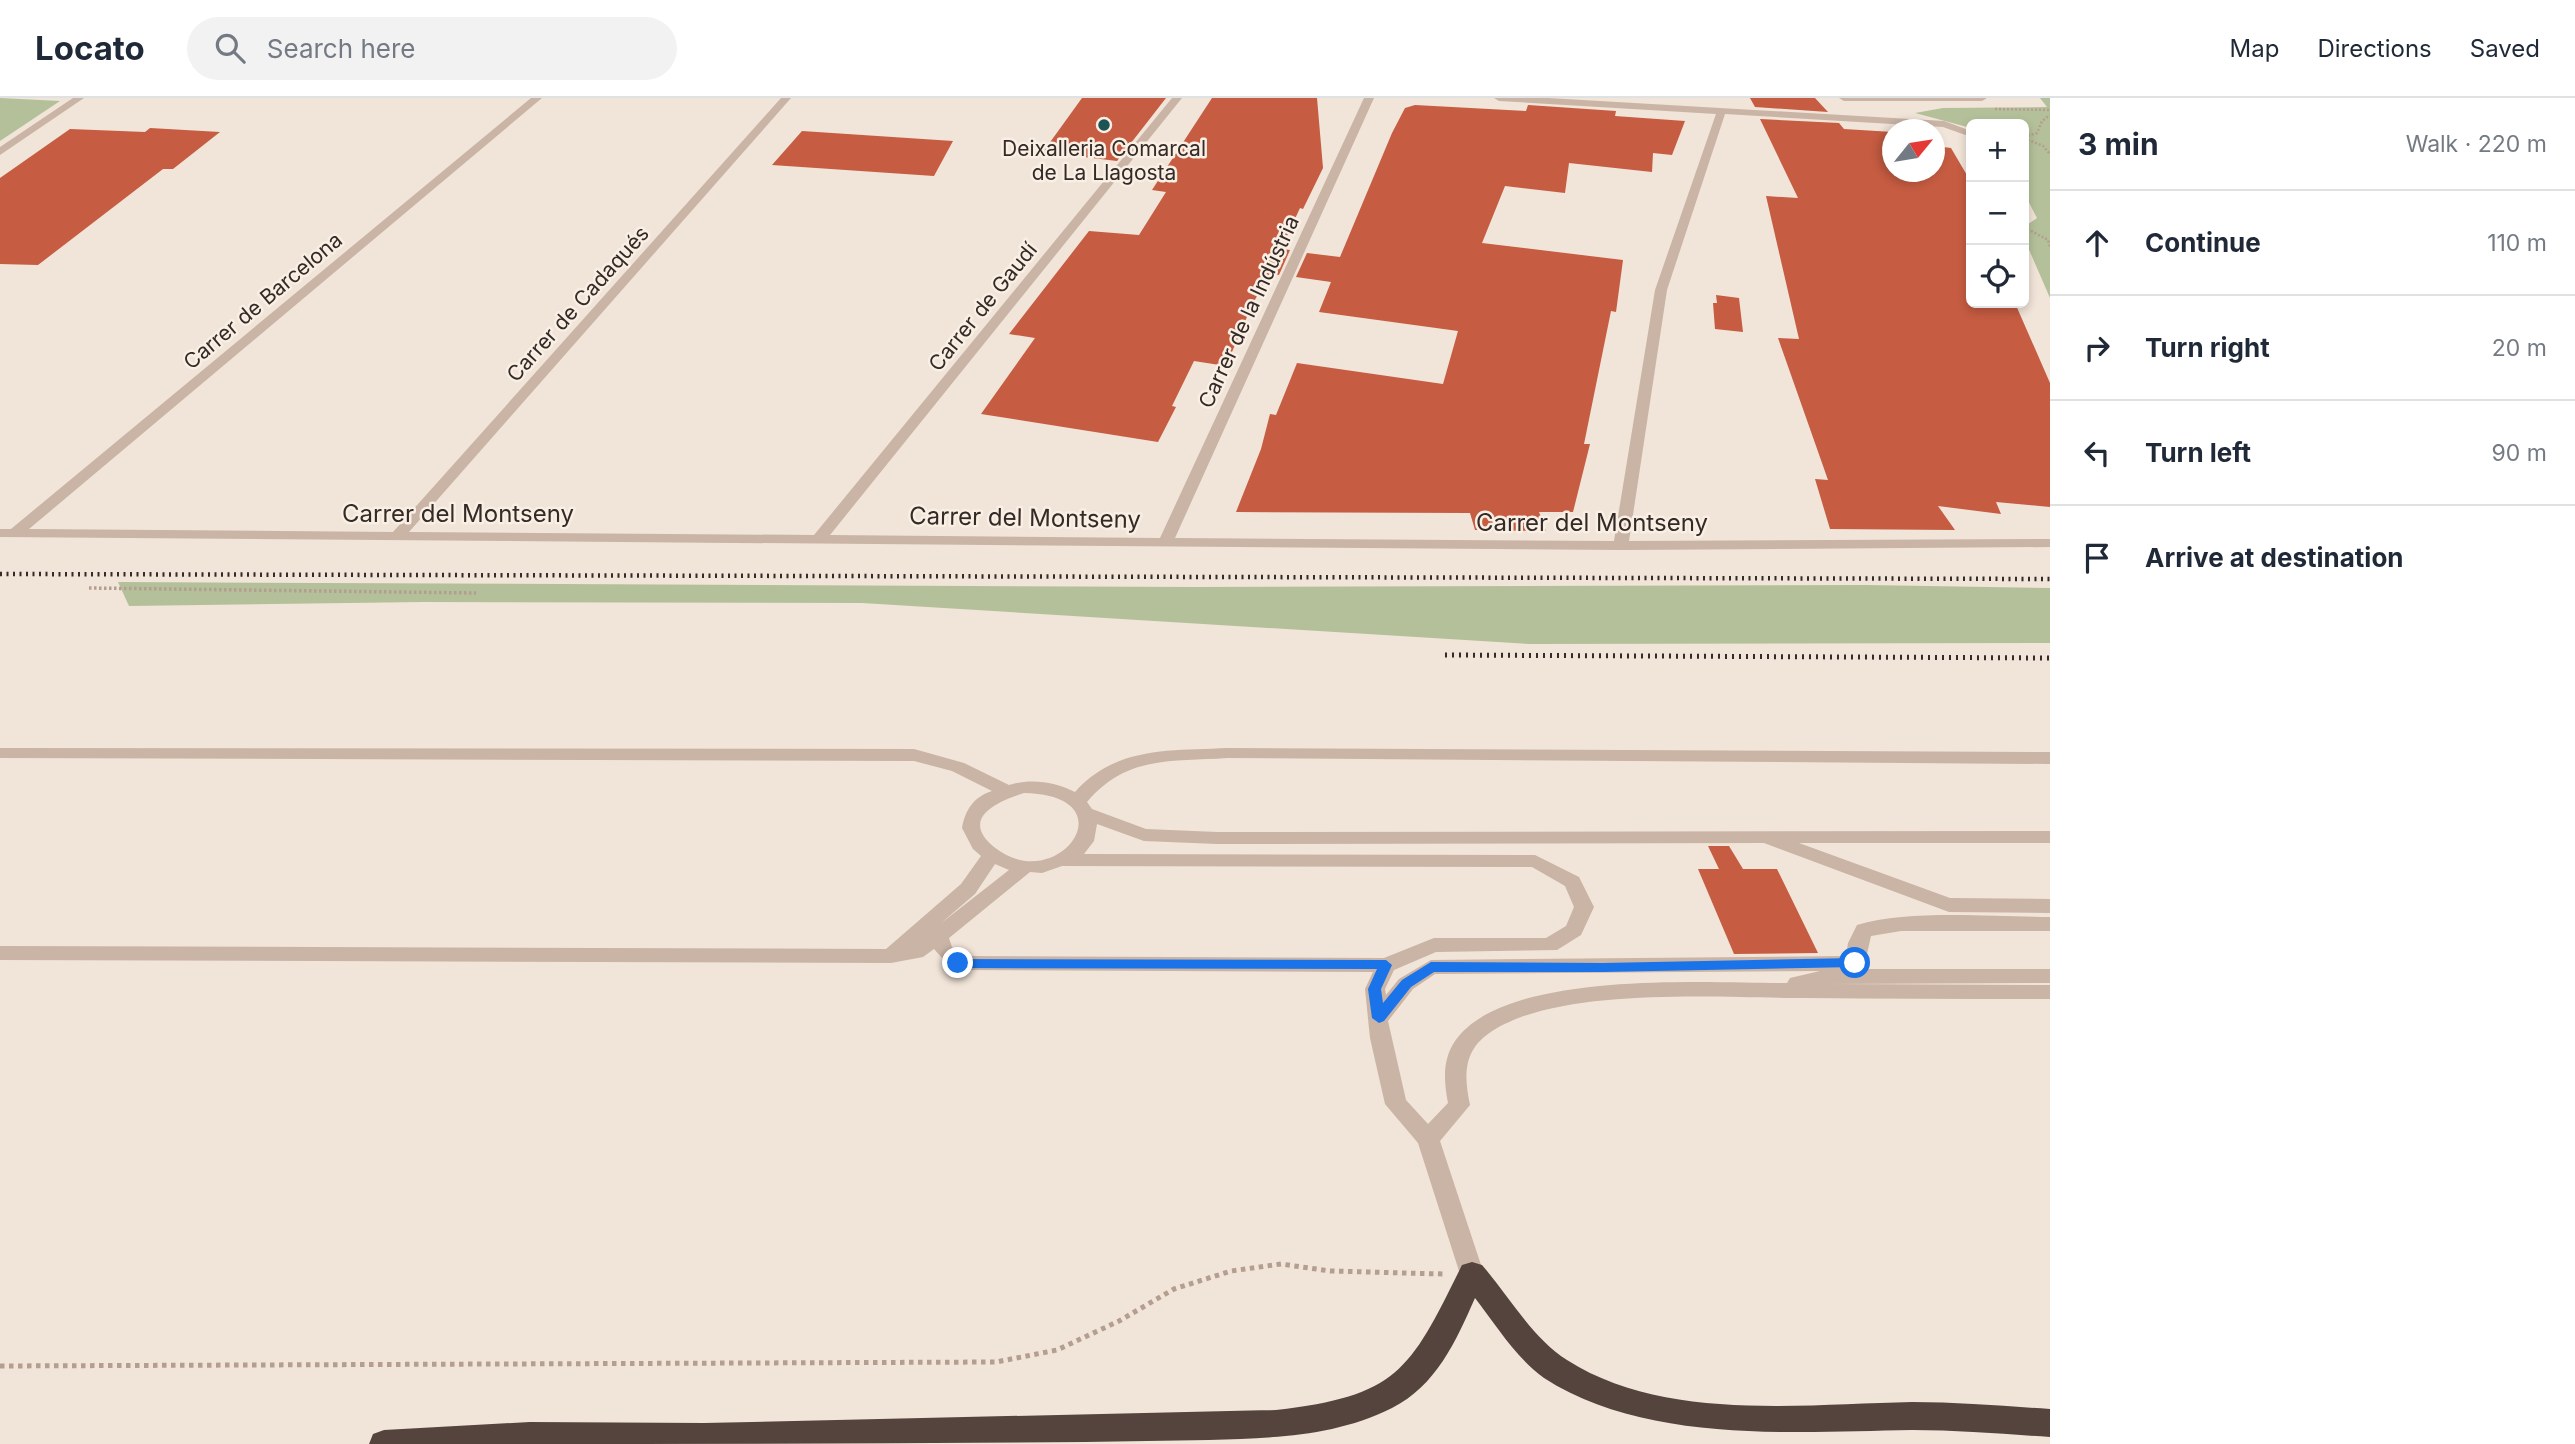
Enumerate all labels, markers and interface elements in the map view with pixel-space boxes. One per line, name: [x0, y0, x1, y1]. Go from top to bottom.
search box: [187, 17, 677, 80]
text: Locato: [35, 28, 145, 68]
icon: search: [211, 29, 249, 67]
text: Search here: [267, 33, 415, 64]
text: Map: [2230, 34, 2279, 63]
text: Directions: [2317, 34, 2432, 63]
text: Saved: [2470, 34, 2540, 63]
marker: Deixalleria Comarcal de La Llagosta: [1096, 117, 1112, 133]
north arrow: [1882, 119, 1945, 182]
map controls: [1966, 119, 2029, 308]
button: +: [1966, 119, 2029, 182]
text: 3 min: [2078, 126, 2159, 162]
text: Walk · 220 m: [2406, 130, 2547, 158]
place label: Deixalleria Comarcal de La Llagosta: [1002, 136, 1206, 185]
button: −: [1966, 182, 2029, 245]
street label: Carrer de la Indústria: [1193, 212, 1304, 412]
street label: Carrer de Cadaqués: [501, 221, 654, 386]
icon: ahead: [2078, 224, 2116, 262]
street label: Carrer de Barcelona: [178, 227, 347, 374]
text: Continue: [2145, 227, 2261, 258]
text: 110 m: [2487, 229, 2547, 257]
street label: Carrer de Gaudí: [923, 237, 1043, 376]
button: locate: [1966, 245, 2029, 308]
icon: right: [2078, 329, 2116, 367]
text: Turn right: [2145, 332, 2270, 363]
text: 20 m: [2492, 334, 2547, 362]
icon: left: [2078, 434, 2116, 472]
text: Turn left: [2145, 437, 2251, 468]
text: 90 m: [2492, 439, 2547, 467]
street label: Carrer del Montseny: [342, 499, 574, 528]
street label: Carrer del Montseny: [909, 501, 1141, 534]
street label: Carrer del Montseny: [1476, 508, 1708, 537]
icon: arrive: [2078, 539, 2116, 577]
text: Arrive at destination: [2145, 542, 2404, 573]
route end: [942, 947, 973, 978]
route start: [1839, 947, 1870, 978]

